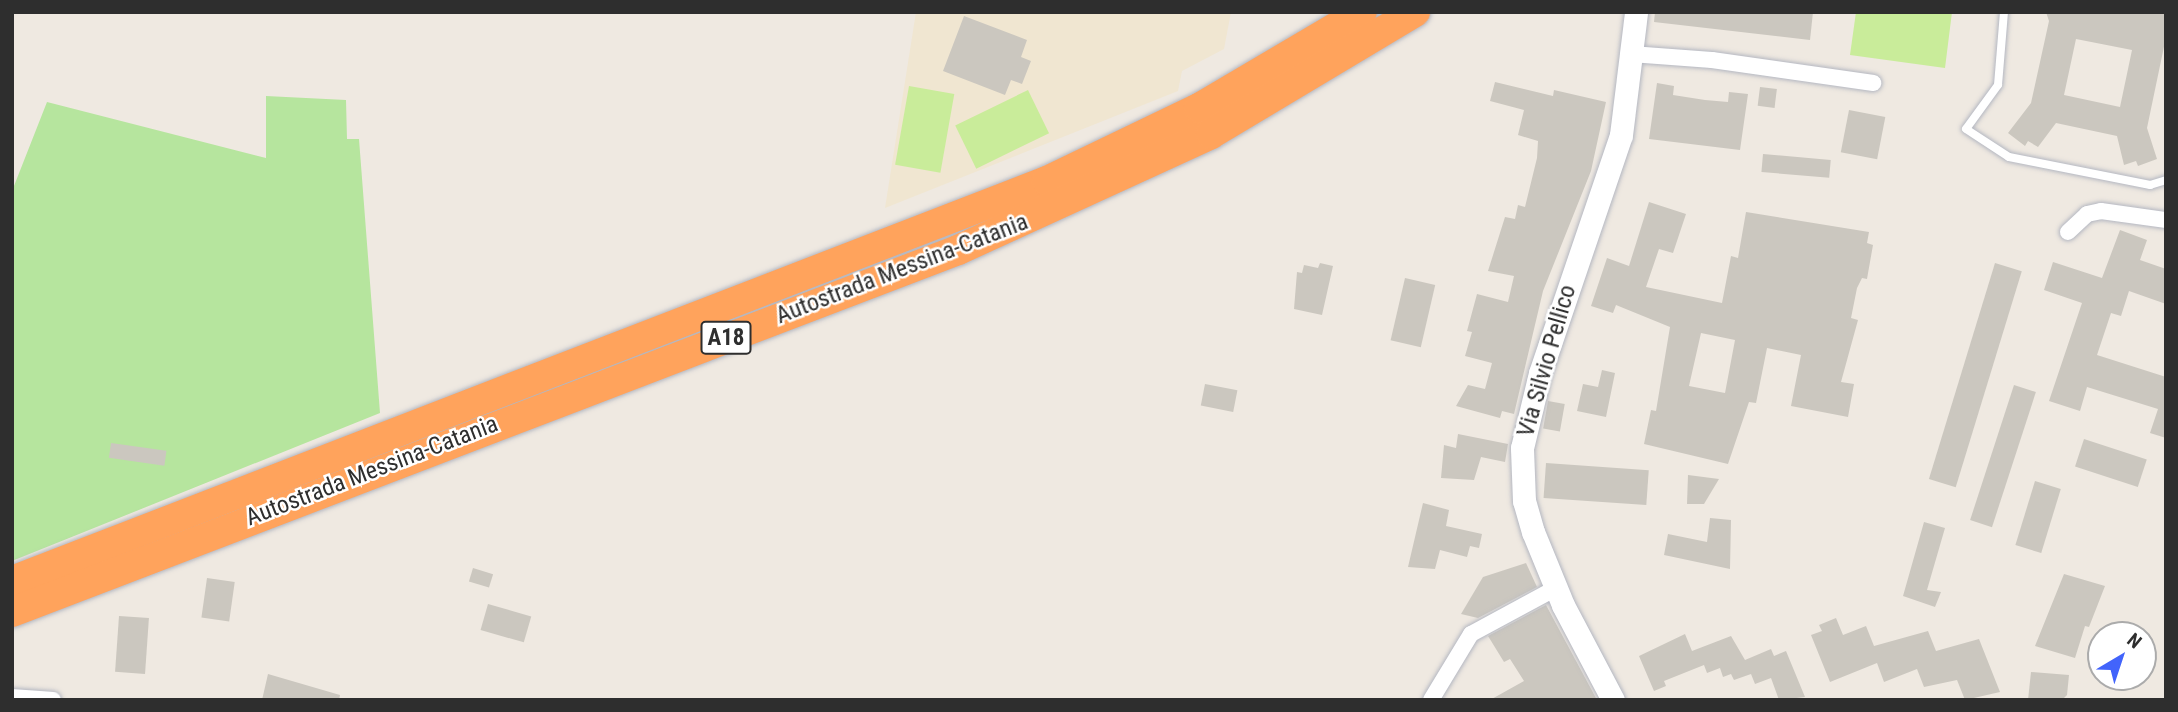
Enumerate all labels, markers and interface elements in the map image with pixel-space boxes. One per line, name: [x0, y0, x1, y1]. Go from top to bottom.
street label: Autostrada Messina-Catania: [772, 208, 1032, 330]
street label: Via Silvio Pellico: [1512, 282, 1582, 440]
road number: A18: [700, 318, 752, 358]
street label: Autostrada Messina-Catania: [242, 410, 502, 532]
north arrow: [2087, 621, 2157, 691]
text: N: [2123, 628, 2146, 653]

